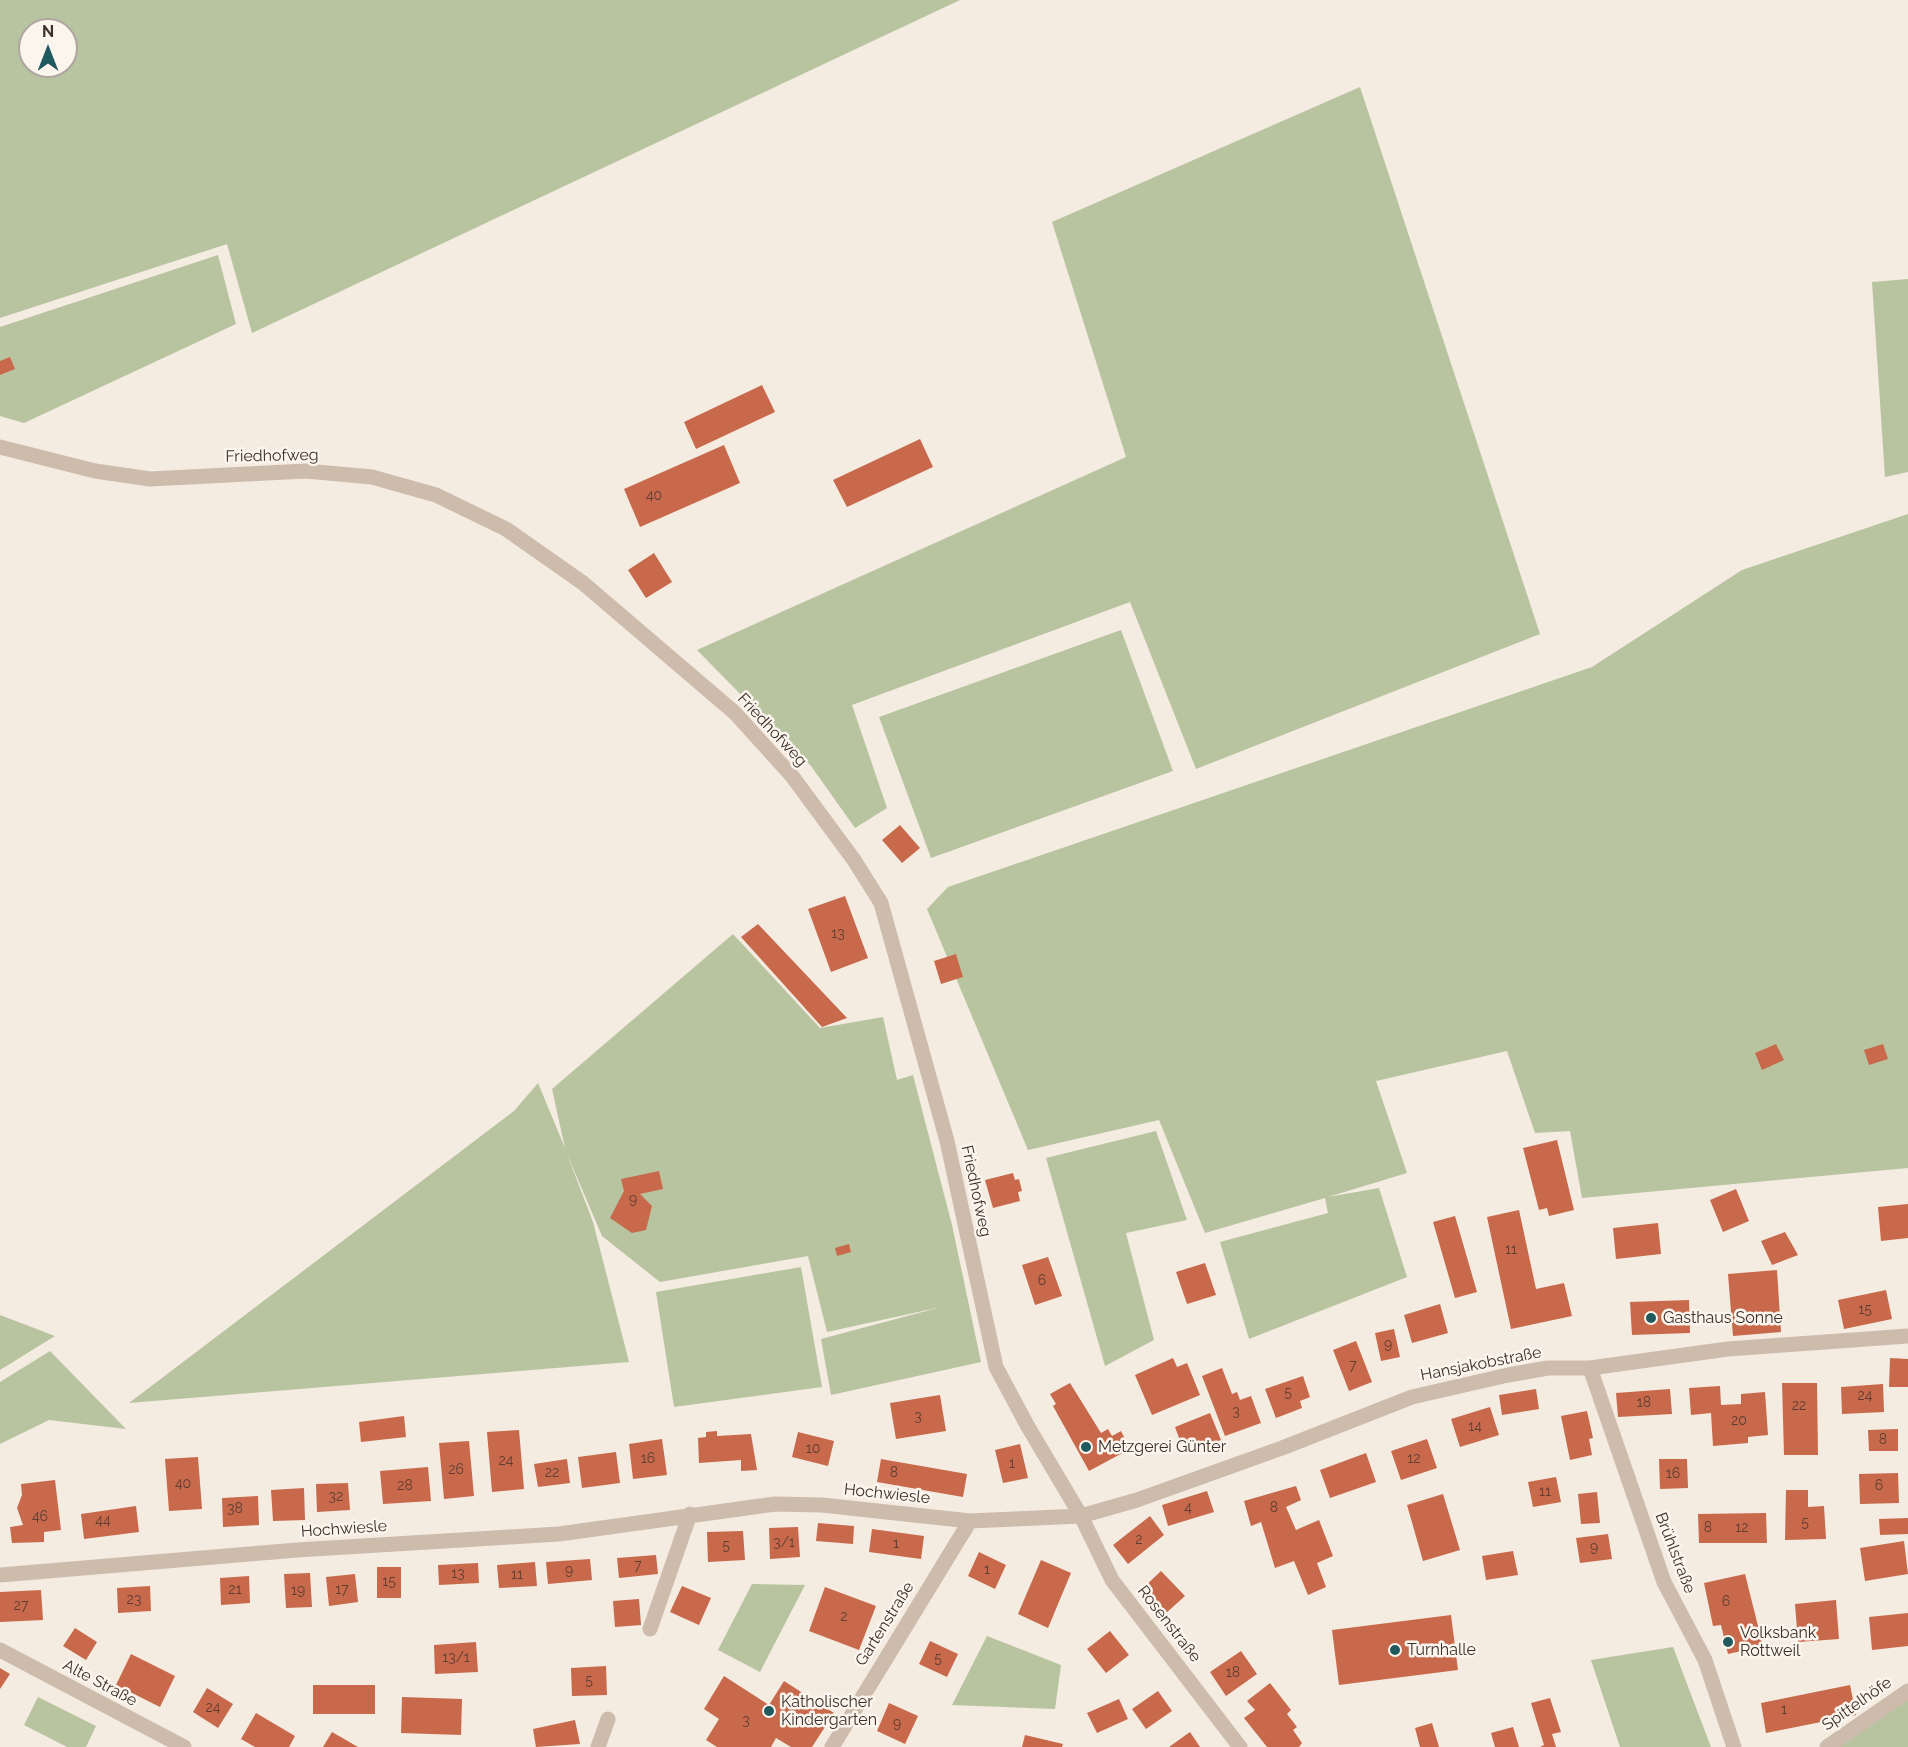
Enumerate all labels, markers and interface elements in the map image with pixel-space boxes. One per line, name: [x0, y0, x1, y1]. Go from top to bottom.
north arrow: [18, 18, 78, 78]
text: N: [42, 22, 54, 41]
street label: Friedhofweg: [225, 446, 319, 466]
house number: 40: [646, 488, 662, 504]
street label: Friedhofweg: [733, 689, 811, 771]
house number: 13: [831, 926, 845, 942]
street label: Friedhofweg: [957, 1143, 995, 1239]
house number: 9: [629, 1192, 637, 1208]
house number: 11: [1505, 1242, 1517, 1258]
house number: 6: [1038, 1273, 1046, 1289]
house number: 15: [1858, 1302, 1872, 1318]
place label: Gasthaus Sonne: [1663, 1308, 1783, 1328]
marker: Gasthaus Sonne: [1644, 1311, 1658, 1325]
house number: 9: [1384, 1337, 1392, 1353]
street label: Hansjakobstraße: [1419, 1343, 1543, 1385]
house number: 7: [1349, 1358, 1357, 1374]
house number: 5: [1284, 1385, 1292, 1401]
house number: 24: [1858, 1388, 1872, 1404]
house number: 18: [1637, 1395, 1651, 1411]
house number: 22: [1792, 1398, 1806, 1414]
house number: 3: [1232, 1404, 1240, 1420]
house number: 3: [914, 1409, 922, 1425]
house number: 20: [1731, 1413, 1747, 1429]
house number: 14: [1468, 1419, 1482, 1435]
house number: 8: [1879, 1432, 1887, 1448]
place label: Metzgerei Günter: [1098, 1437, 1226, 1457]
marker: Metzgerei Günter: [1079, 1440, 1093, 1454]
house number: 10: [806, 1441, 820, 1457]
house number: 16: [641, 1451, 655, 1467]
house number: 12: [1407, 1451, 1421, 1467]
house number: 24: [499, 1453, 513, 1469]
house number: 1: [1009, 1456, 1015, 1472]
house number: 26: [448, 1462, 464, 1478]
house number: 22: [545, 1465, 559, 1481]
house number: 8: [890, 1465, 898, 1481]
house number: 16: [1666, 1466, 1680, 1482]
house number: 40: [175, 1476, 191, 1492]
house number: 28: [397, 1478, 413, 1494]
house number: 6: [1875, 1478, 1883, 1494]
street label: Hochwiesle: [843, 1480, 931, 1508]
house number: 11: [1539, 1484, 1551, 1500]
house number: 32: [329, 1489, 343, 1505]
house number: 4: [1184, 1500, 1192, 1516]
house number: 8: [1270, 1500, 1278, 1516]
house number: 38: [227, 1501, 243, 1517]
house number: 46: [32, 1509, 48, 1525]
street label: Brühlstraße: [1651, 1510, 1699, 1596]
house number: 44: [95, 1513, 111, 1529]
house number: 5: [1801, 1515, 1809, 1531]
street label: Hochwiesle: [300, 1516, 388, 1542]
house number: 8: [1704, 1520, 1712, 1536]
house number: 12: [1735, 1520, 1749, 1536]
house number: 2: [1135, 1532, 1143, 1548]
house number: 3/1: [773, 1535, 795, 1551]
house number: 1: [893, 1536, 899, 1552]
house number: 5: [722, 1538, 730, 1554]
house number: 9: [1590, 1540, 1598, 1556]
house number: 7: [634, 1558, 642, 1574]
house number: 1: [984, 1562, 990, 1578]
house number: 9: [565, 1563, 573, 1579]
house number: 13: [451, 1566, 465, 1582]
house number: 11: [511, 1567, 523, 1583]
house number: 15: [382, 1574, 396, 1590]
street label: Gartenstraße: [852, 1578, 918, 1670]
house number: 21: [228, 1582, 242, 1598]
house number: 17: [335, 1582, 349, 1598]
street label: Rosenstraße: [1133, 1582, 1205, 1666]
house number: 19: [291, 1583, 305, 1599]
house number: 23: [127, 1592, 141, 1608]
house number: 6: [1722, 1594, 1730, 1610]
house number: 27: [14, 1598, 28, 1614]
house number: 2: [840, 1609, 848, 1625]
place label: Volksbank Rottweil: [1740, 1623, 1816, 1661]
marker: Volksbank Rottweil: [1721, 1635, 1735, 1649]
place label: Turnhalle: [1407, 1640, 1476, 1660]
marker: Turnhalle: [1388, 1643, 1402, 1657]
house number: 13/1: [442, 1650, 470, 1666]
house number: 5: [934, 1651, 942, 1667]
street label: Alte Straße: [60, 1655, 140, 1711]
house number: 18: [1226, 1665, 1240, 1681]
house number: 5: [585, 1673, 593, 1689]
street label: Spittelhöfe: [1819, 1673, 1895, 1735]
place label: Katholischer Kindergarten: [781, 1692, 877, 1730]
house number: 24: [206, 1700, 220, 1716]
house number: 1: [1781, 1702, 1787, 1718]
marker: Katholischer Kindergarten: [762, 1704, 776, 1718]
house number: 3: [742, 1713, 750, 1729]
house number: 9: [893, 1716, 901, 1732]

